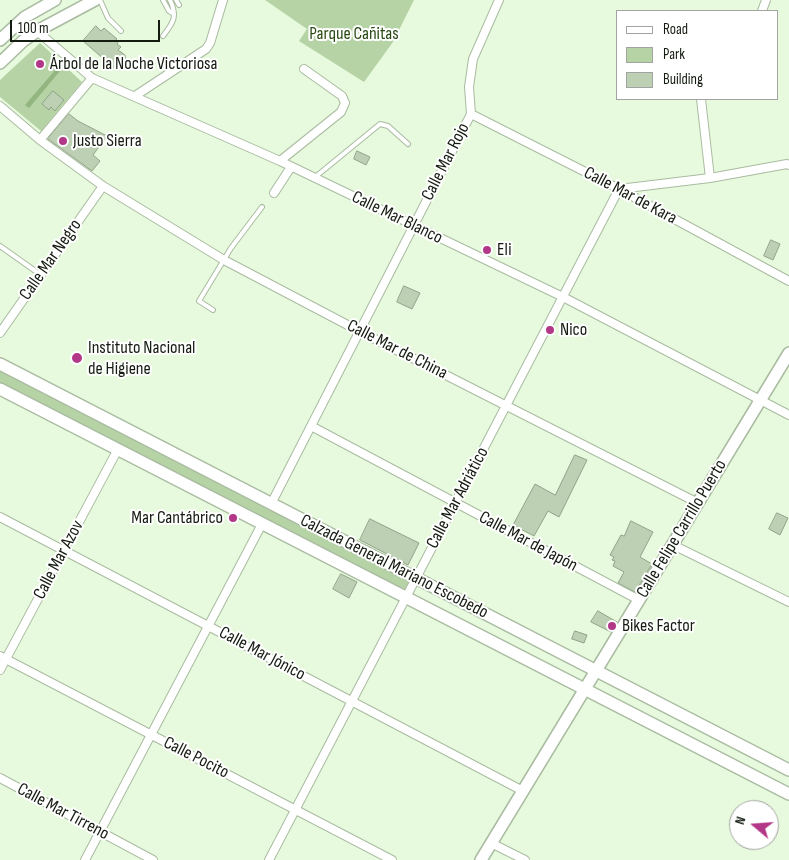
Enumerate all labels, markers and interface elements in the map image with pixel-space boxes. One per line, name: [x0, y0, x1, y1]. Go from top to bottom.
scale bar: [12, 10, 162, 42]
legend: [616, 10, 779, 100]
text: 100 m: [18, 19, 49, 38]
text: Road: [663, 20, 688, 39]
park label: Parque Cañitas: [309, 23, 399, 45]
text: Park: [663, 45, 685, 64]
place label: Árbol de la Noche Victoriosa: [50, 53, 217, 75]
marker: Árbol de la Noche Victoriosa: [34, 58, 46, 70]
text: Building: [663, 70, 703, 89]
street label: Calle Mar Rojo: [417, 120, 475, 204]
place label: Justo Sierra: [73, 130, 142, 152]
marker: Justo Sierra: [57, 135, 69, 147]
street label: Calle Mar de Kara: [580, 162, 680, 230]
street label: Calle Mar Blanco: [348, 187, 446, 249]
street label: Calle Mar Negro: [15, 215, 87, 305]
place label: Eli: [497, 239, 511, 261]
marker: Eli: [481, 244, 493, 256]
street label: Calle Mar de China: [343, 315, 451, 385]
place label: Nico: [560, 319, 587, 341]
marker: Nico: [544, 324, 556, 336]
place label: Instituto Nacional de Higiene: [88, 337, 195, 379]
marker: Instituto Nacional de Higiene: [70, 351, 84, 365]
street label: Calle Mar Adriático: [422, 444, 494, 552]
street label: Calle Felipe Carrillo Puerto: [632, 456, 732, 602]
place label: Mar Cantábrico: [131, 507, 223, 529]
street label: Calle Mar de Japón: [475, 507, 581, 577]
street label: Calzada General Mariano Escobedo: [296, 510, 492, 624]
marker: Mar Cantábrico: [227, 512, 239, 524]
street label: Calle Mar Azov: [29, 517, 89, 603]
place label: Bikes Factor: [622, 615, 695, 637]
marker: Bikes Factor: [606, 620, 618, 632]
street label: Calle Mar Jónico: [215, 622, 309, 686]
street label: Calle Pocito: [160, 732, 232, 784]
street label: Calle Mar Tirreno: [13, 779, 113, 845]
north arrow: [729, 800, 779, 850]
text: N: [731, 814, 749, 827]

